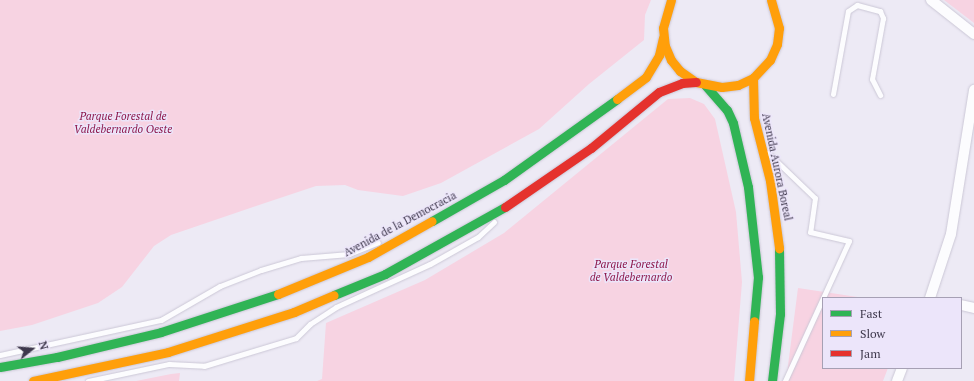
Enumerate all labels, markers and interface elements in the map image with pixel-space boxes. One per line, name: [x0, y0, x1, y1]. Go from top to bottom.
park label: Parque Forestal de Valdebernardo Oeste: [74, 110, 172, 136]
street label: Avenida Aurora Boreal: [759, 112, 795, 222]
street label: Avenida de la Democracia: [342, 189, 458, 259]
park label: Parque Forestal de Valdebernardo: [590, 258, 672, 284]
legend: [822, 297, 962, 369]
text: Fast: [860, 306, 882, 321]
text: Slow: [860, 326, 885, 341]
north arrow: [12, 329, 52, 369]
text: N: [36, 339, 51, 352]
text: Jam: [860, 346, 881, 361]

